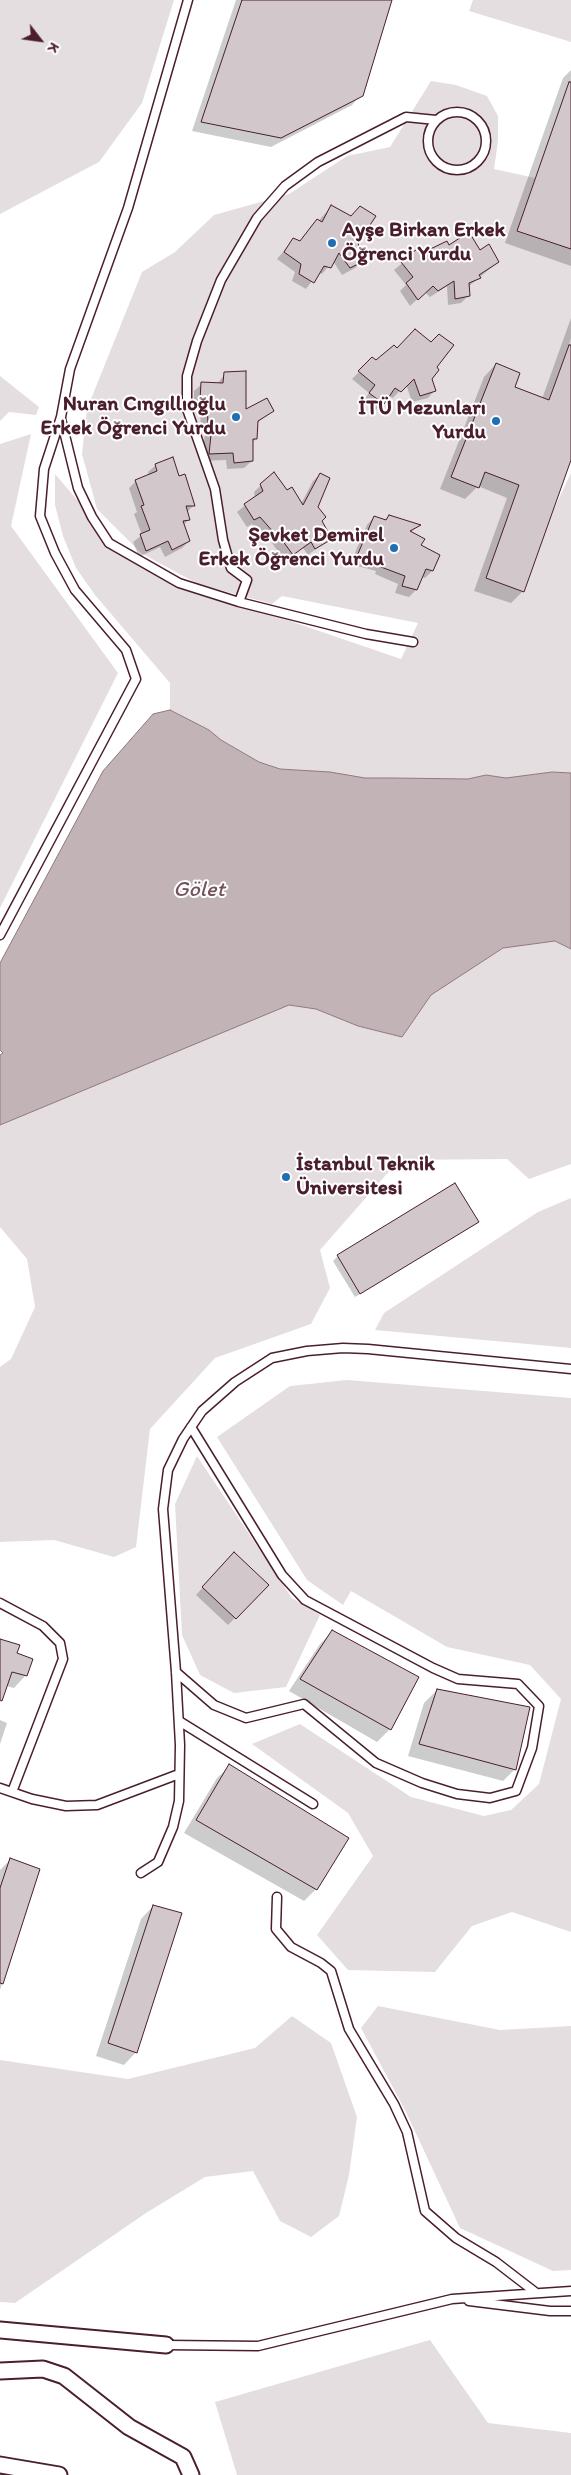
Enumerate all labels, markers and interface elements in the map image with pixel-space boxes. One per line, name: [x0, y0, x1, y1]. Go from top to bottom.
north arrow: [15, 15, 65, 65]
text: K: [44, 40, 63, 56]
place label: Ayşe Birkan Erkek Öğrenci Yurdu: [342, 218, 505, 268]
marker: Ayşe Birkan Erkek Öğrenci Yurdu: [326, 237, 338, 249]
place label: Nuran Cıngıllıoğlu Erkek Öğrenci Yurdu: [41, 392, 226, 442]
place label: İTÜ Mezunları Yurdu: [358, 396, 486, 446]
marker: Nuran Cıngıllıoğlu Erkek Öğrenci Yurdu: [230, 411, 242, 423]
marker: İTÜ Mezunları Yurdu: [490, 415, 502, 427]
place label: Şevket Demirel Erkek Öğrenci Yurdu: [199, 523, 384, 573]
marker: Şevket Demirel Erkek Öğrenci Yurdu: [388, 542, 400, 554]
water label: Gölet: [173, 877, 225, 903]
place label: İstanbul Teknik Üniversitesi: [296, 1152, 435, 1202]
marker: İstanbul Teknik Üniversitesi: [280, 1171, 292, 1183]

